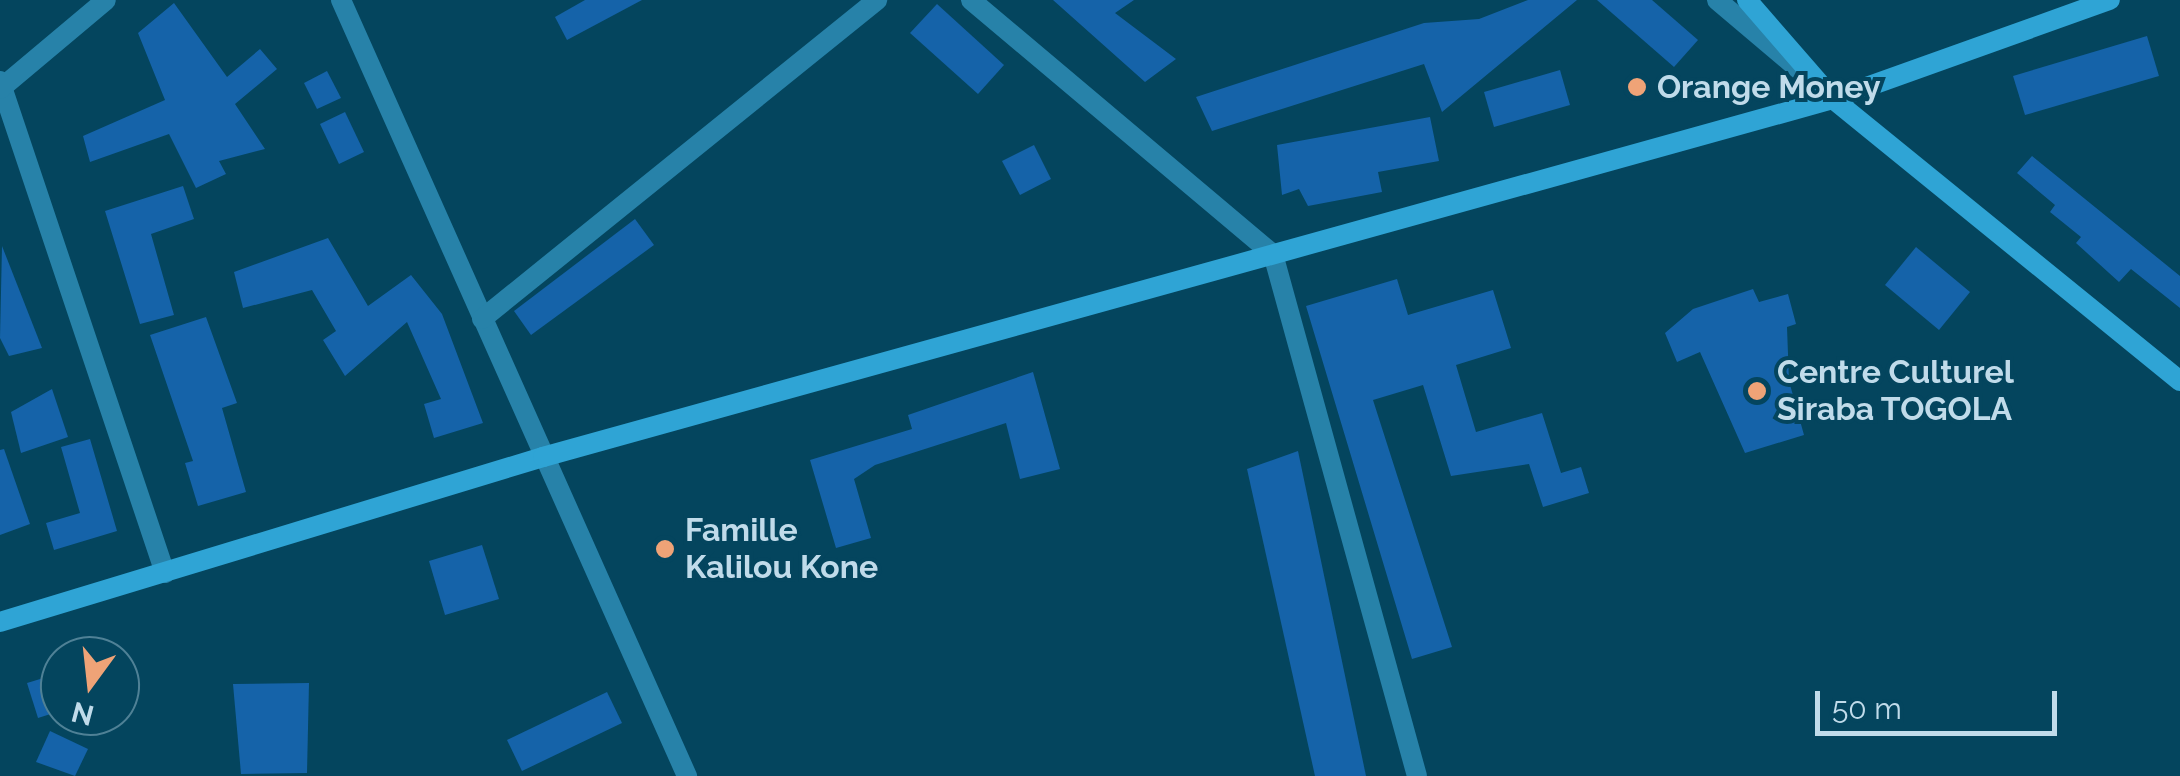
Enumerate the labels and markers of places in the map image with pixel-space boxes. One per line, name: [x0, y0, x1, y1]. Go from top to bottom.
place label: Orange Money: [1657, 68, 1881, 106]
marker: Orange Money: [1626, 76, 1648, 98]
place label: Centre Culturel Siraba TOGOLA: [1777, 354, 2014, 429]
marker: Centre Culturel Siraba TOGOLA: [1746, 380, 1768, 402]
place label: Famille Kalilou Kone: [685, 512, 878, 587]
marker: Famille Kalilou Kone: [654, 538, 676, 560]

